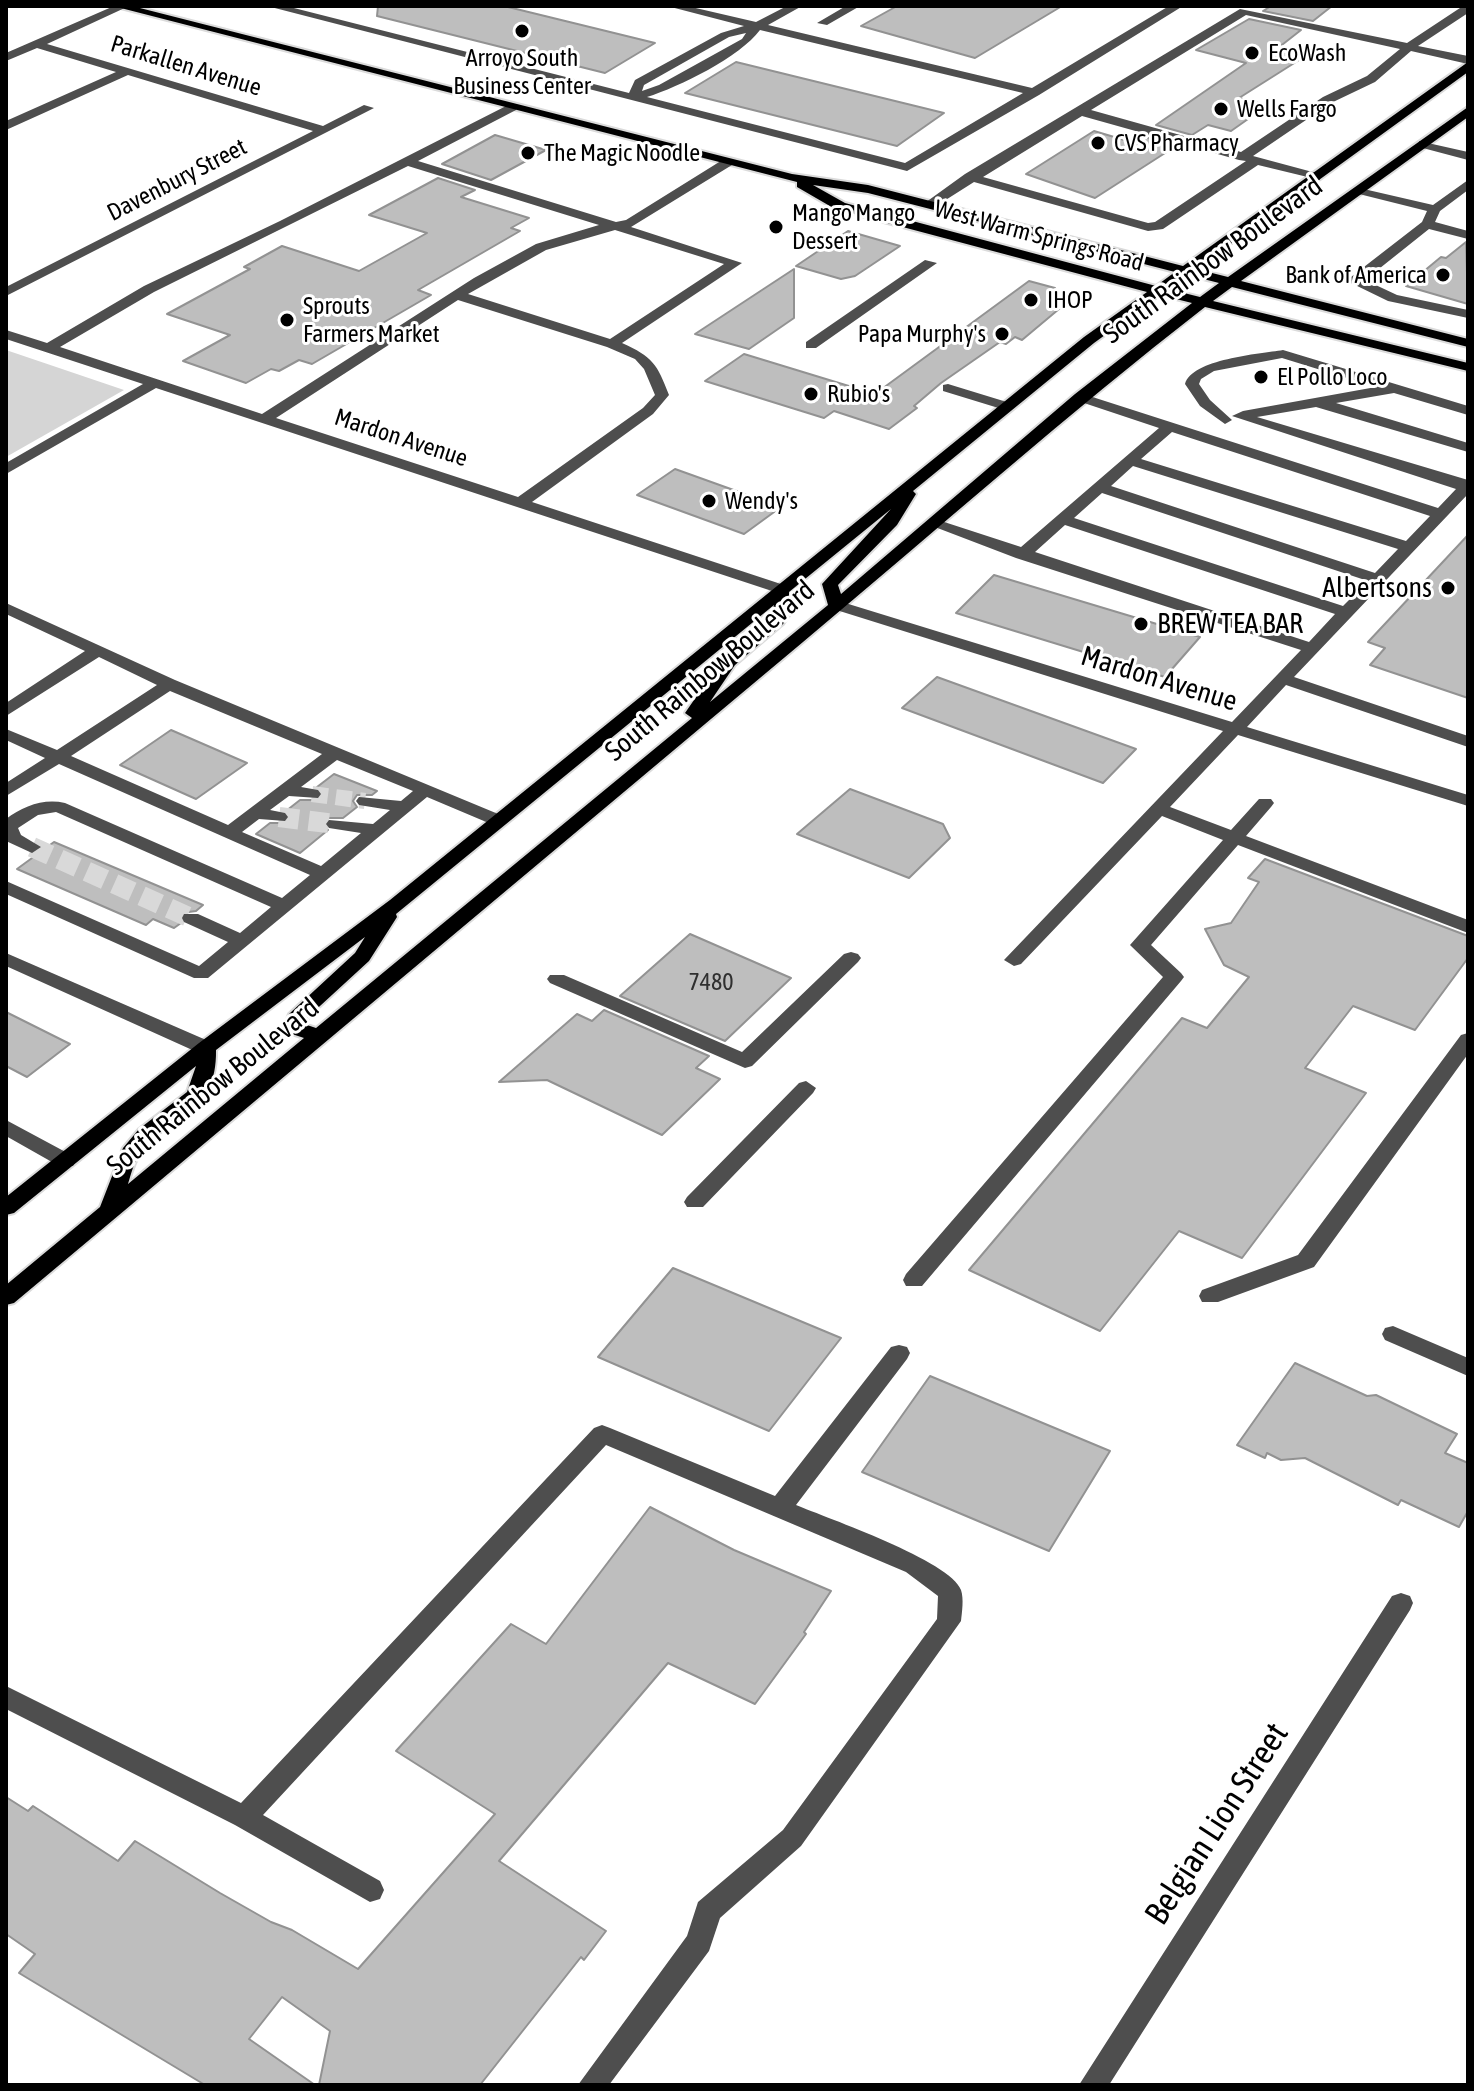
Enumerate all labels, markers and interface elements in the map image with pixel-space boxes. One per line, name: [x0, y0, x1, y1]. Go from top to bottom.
marker: Arroyo South Business Center: [513, 22, 531, 40]
street label: Parkallen Avenue: [107, 29, 265, 103]
place label: EcoWash: [1268, 39, 1346, 67]
place label: Arroyo South Business Center: [453, 44, 591, 100]
marker: EcoWash: [1243, 44, 1261, 62]
place label: Wells Fargo: [1237, 95, 1337, 123]
marker: Wells Fargo: [1212, 100, 1230, 118]
place label: CVS Pharmacy: [1114, 129, 1239, 157]
street label: Davenbury Street: [102, 133, 252, 227]
marker: CVS Pharmacy: [1089, 134, 1107, 152]
place label: The Magic Noodle: [544, 139, 700, 167]
marker: The Magic Noodle: [519, 144, 537, 162]
street label: South Rainbow Boulevard: [1097, 169, 1329, 351]
street label: West Warm Springs Road: [931, 194, 1147, 278]
place label: Mango Mango Dessert: [792, 199, 915, 255]
marker: Mango Mango Dessert: [767, 218, 785, 236]
place label: Bank of America: [1285, 261, 1427, 289]
marker: Bank of America: [1434, 266, 1452, 284]
place label: IHOP: [1047, 286, 1093, 314]
marker: IHOP: [1022, 291, 1040, 309]
place label: Sprouts Farmers Market: [303, 292, 440, 348]
marker: Sprouts Farmers Market: [278, 311, 296, 329]
place label: Papa Murphy's: [858, 320, 986, 348]
marker: Papa Murphy's: [993, 325, 1011, 343]
place label: El Pollo Loco: [1277, 363, 1387, 391]
marker: El Pollo Loco: [1252, 368, 1270, 386]
place label: Rubio's: [827, 380, 890, 408]
marker: Rubio's: [802, 385, 820, 403]
street label: Mardon Avenue: [331, 403, 471, 473]
place label: Wendy's: [725, 487, 798, 515]
marker: Wendy's: [700, 492, 718, 510]
place label: Albertsons: [1322, 571, 1432, 605]
street label: South Rainbow Boulevard: [598, 574, 822, 768]
marker: Albertsons: [1439, 579, 1457, 597]
place label: BREW TEA BAR: [1157, 607, 1303, 641]
marker: BREW TEA BAR: [1132, 615, 1150, 633]
street label: Mardon Avenue: [1077, 639, 1241, 719]
house number: 7480: [688, 968, 734, 996]
street label: South Rainbow Boulevard: [100, 991, 326, 1183]
street label: Belgian Lion Street: [1137, 1716, 1297, 1932]

